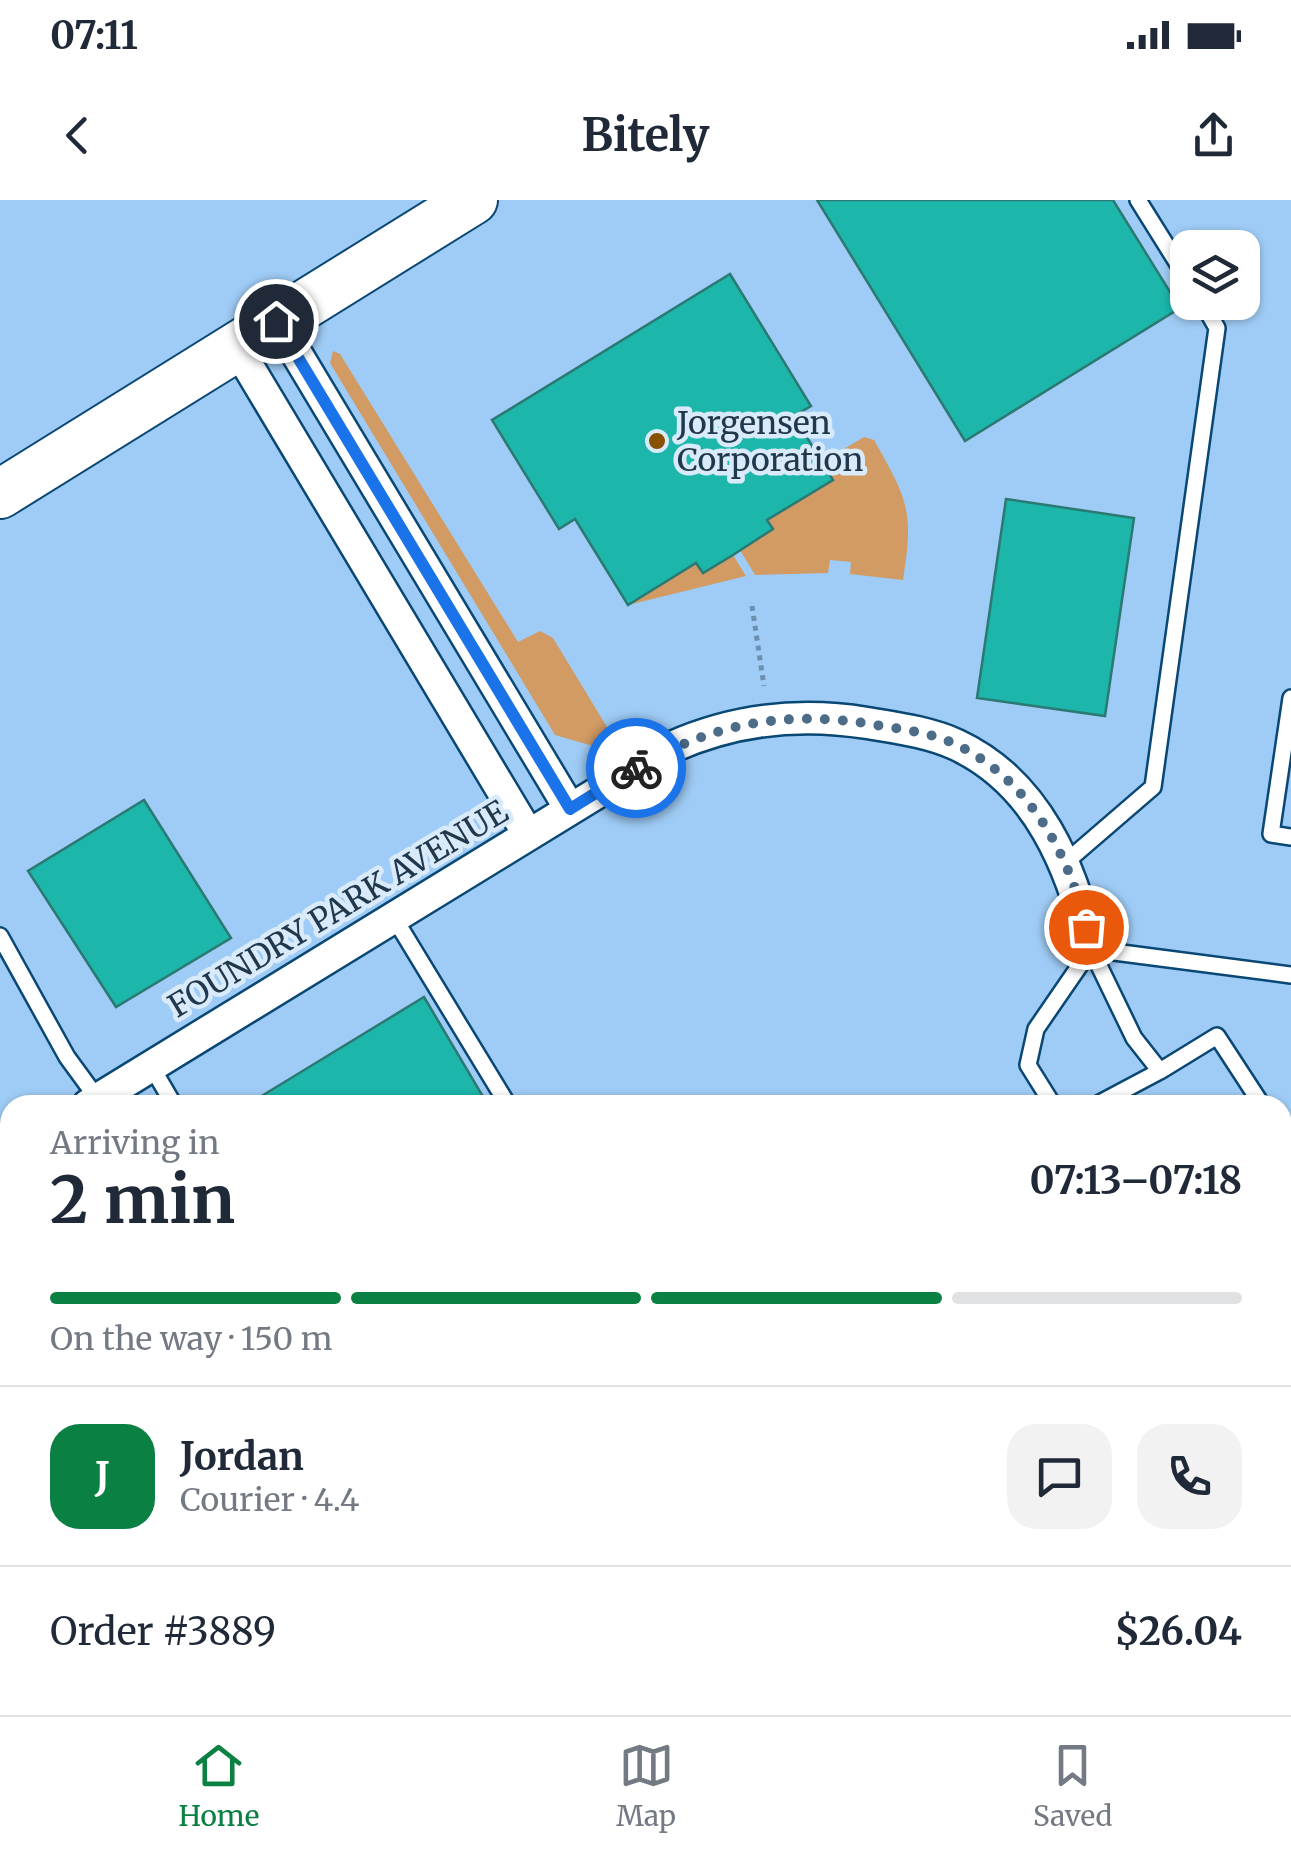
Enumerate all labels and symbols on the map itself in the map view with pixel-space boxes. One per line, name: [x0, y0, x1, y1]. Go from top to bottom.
pin: [234, 279, 319, 364]
place label: Jorgensen Corporation: [676, 403, 863, 480]
marker: Jorgensen Corporation: [646, 430, 668, 452]
courier: [586, 718, 686, 818]
street label: FOUNDRY PARK AVENUE: [161, 791, 516, 1026]
pin: [1044, 885, 1129, 970]

